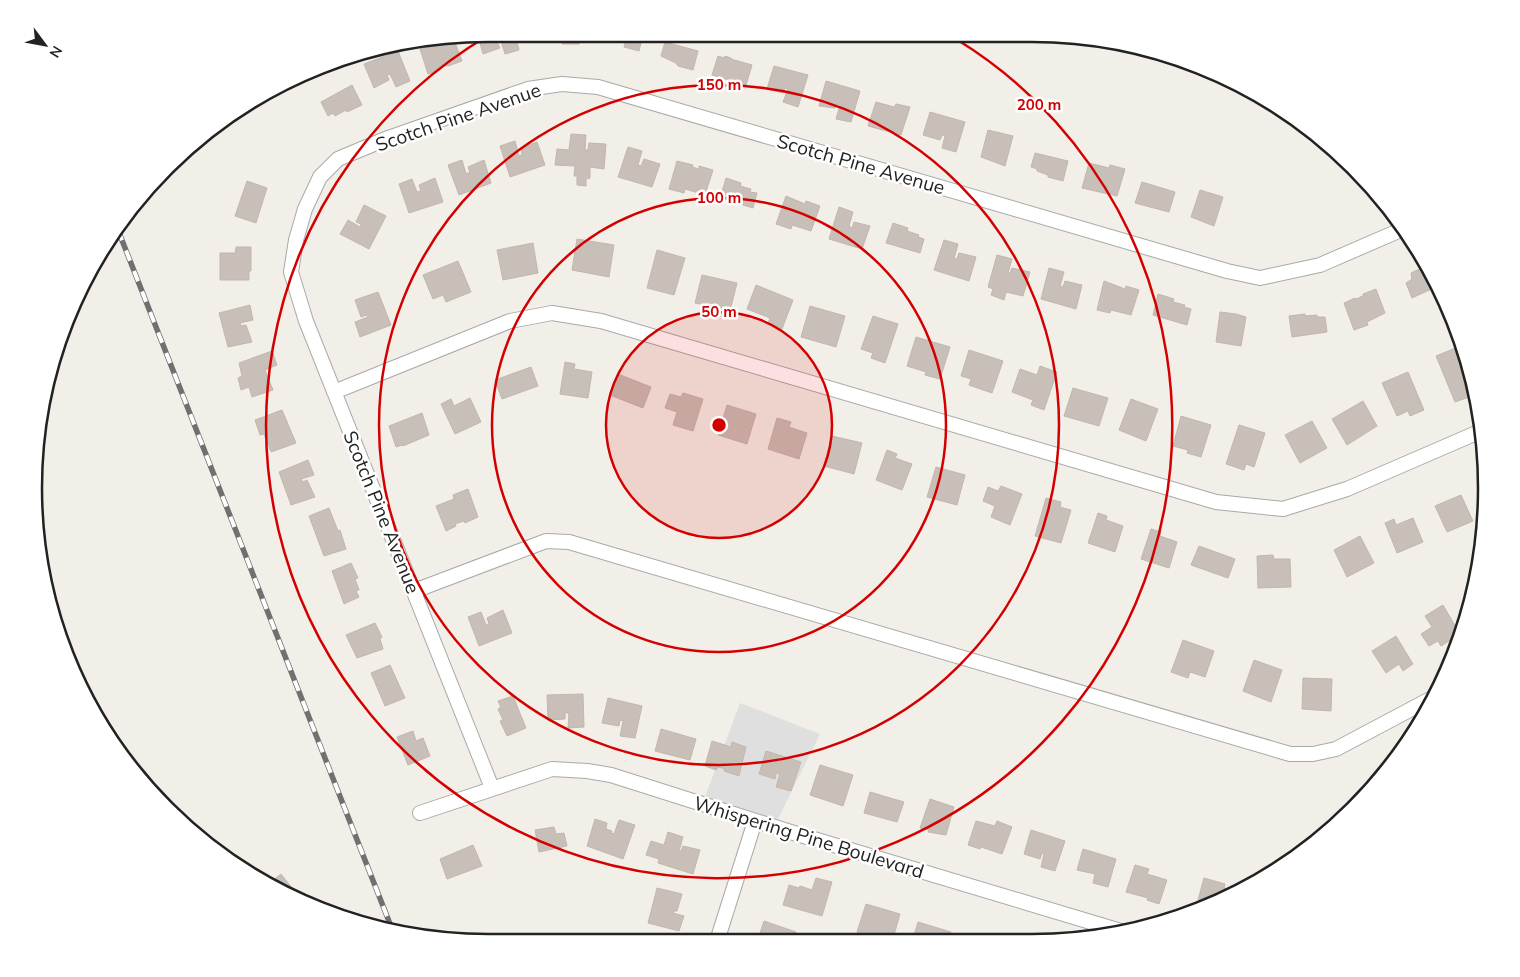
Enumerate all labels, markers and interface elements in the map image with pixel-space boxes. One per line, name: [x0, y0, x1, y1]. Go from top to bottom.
north arrow: [20, 20, 70, 70]
text: N: [46, 43, 66, 61]
text: 150 m: [697, 75, 741, 94]
street label: Scotch Pine Avenue: [372, 77, 544, 157]
text: 200 m: [1017, 95, 1061, 114]
street label: Scotch Pine Avenue: [774, 129, 948, 199]
text: 100 m: [697, 188, 741, 207]
text: 50 m: [701, 302, 737, 321]
centre of rings: [710, 416, 728, 434]
street label: Scotch Pine Avenue: [338, 427, 426, 597]
street label: Whispering Pine Boulevard: [691, 791, 927, 883]

